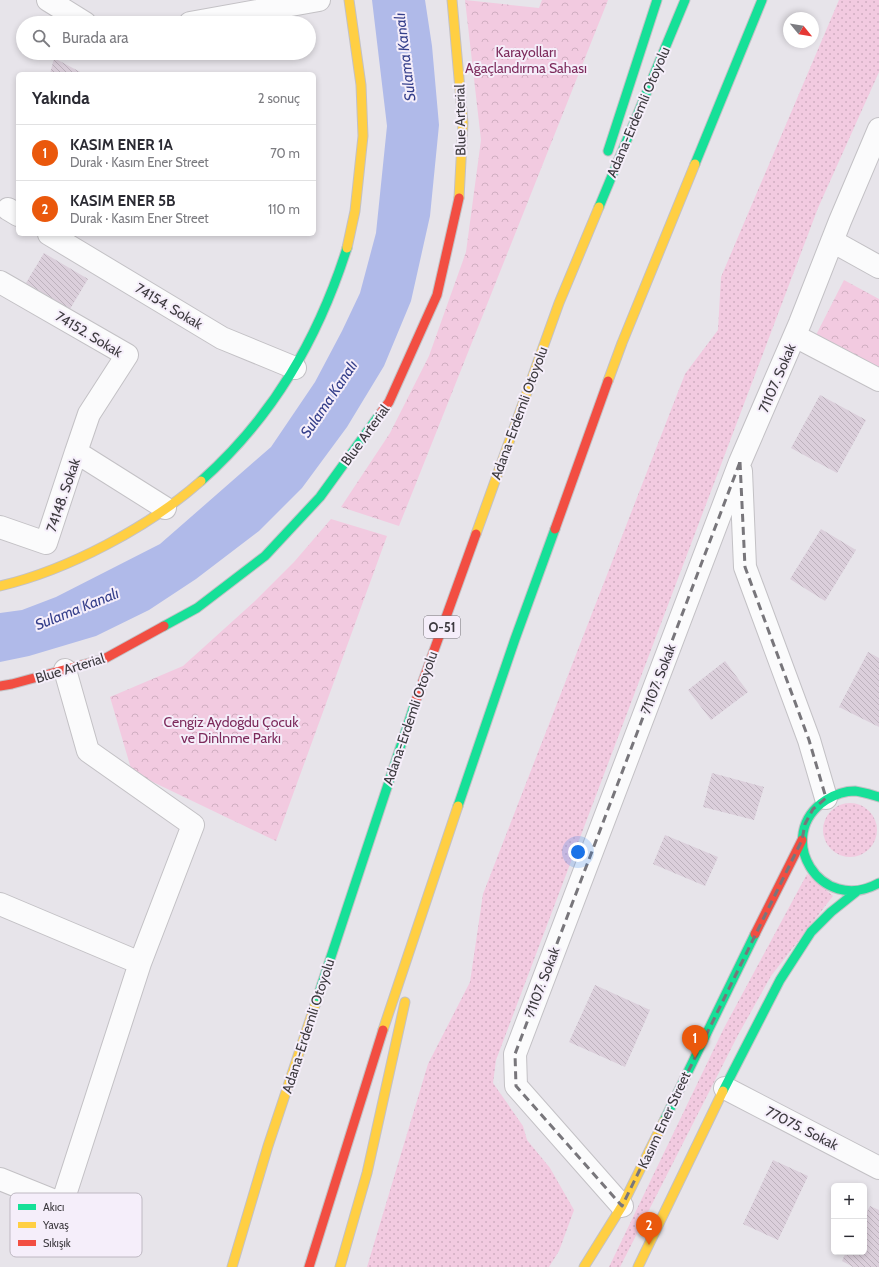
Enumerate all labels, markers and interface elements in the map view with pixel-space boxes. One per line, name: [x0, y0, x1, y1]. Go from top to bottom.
water label: Sulama Kanalı: [391, 12, 419, 102]
north arrow: [783, 12, 819, 48]
search box: [16, 16, 316, 60]
icon: search: [30, 27, 52, 49]
text: Burada ara: [62, 29, 129, 47]
park label: Karayolları Ağaçlandırma Sahası: [465, 43, 587, 77]
street label: Adana-Erdemli Otoyolu: [602, 44, 674, 180]
street label: Blue Arterial: [450, 83, 470, 156]
text: Yakında: [32, 88, 90, 108]
text: 2 sonuç: [258, 90, 300, 106]
text: KASIM ENER 1A: [70, 136, 173, 154]
text: 1: [43, 145, 47, 161]
text: 70 m: [270, 145, 300, 161]
text: Durak · Kasım Ener Street: [70, 154, 209, 170]
text: KASIM ENER 5B: [70, 192, 175, 210]
text: 2: [42, 201, 48, 217]
text: 110 m: [268, 201, 300, 217]
text: Durak · Kasım Ener Street: [70, 210, 209, 226]
street label: 74154. Sokak: [132, 279, 207, 334]
street label: 74152. Sokak: [52, 307, 127, 361]
street label: 71107. Sokak: [754, 340, 800, 415]
street label: Adana-Erdemli Otoyolu: [487, 344, 551, 482]
water label: Sulama Kanalı: [297, 357, 361, 441]
street label: Blue Arterial: [337, 400, 394, 469]
street label: 74148. Sokak: [42, 455, 84, 534]
water label: Sulama Kanalı: [32, 584, 122, 634]
road number: O-51: [424, 616, 460, 638]
street label: 71107. Sokak: [636, 641, 680, 716]
street label: Blue Arterial: [33, 649, 107, 687]
street label: Adana-Erdemli Otoyolu: [379, 649, 441, 787]
park label: Cengiz Aydoğdu Çocuk ve Dinlnme Parkı: [164, 713, 299, 747]
your location: [568, 842, 588, 862]
street label: 71107. Sokak: [520, 944, 564, 1019]
street label: Adana-Erdemli Otoyolu: [278, 957, 338, 1095]
pin: 1: [682, 1025, 708, 1058]
street label: Kasım Ener Street: [634, 1068, 694, 1171]
street label: 77075. Sokak: [763, 1102, 842, 1154]
map controls: [831, 1183, 867, 1255]
button: +: [831, 1183, 867, 1219]
legend: [10, 1193, 142, 1257]
text: Akıcı: [43, 1200, 64, 1214]
pin: 2: [636, 1212, 662, 1245]
text: Yavaş: [42, 1218, 69, 1232]
button: −: [831, 1219, 867, 1255]
text: Sıkışık: [43, 1236, 71, 1250]

